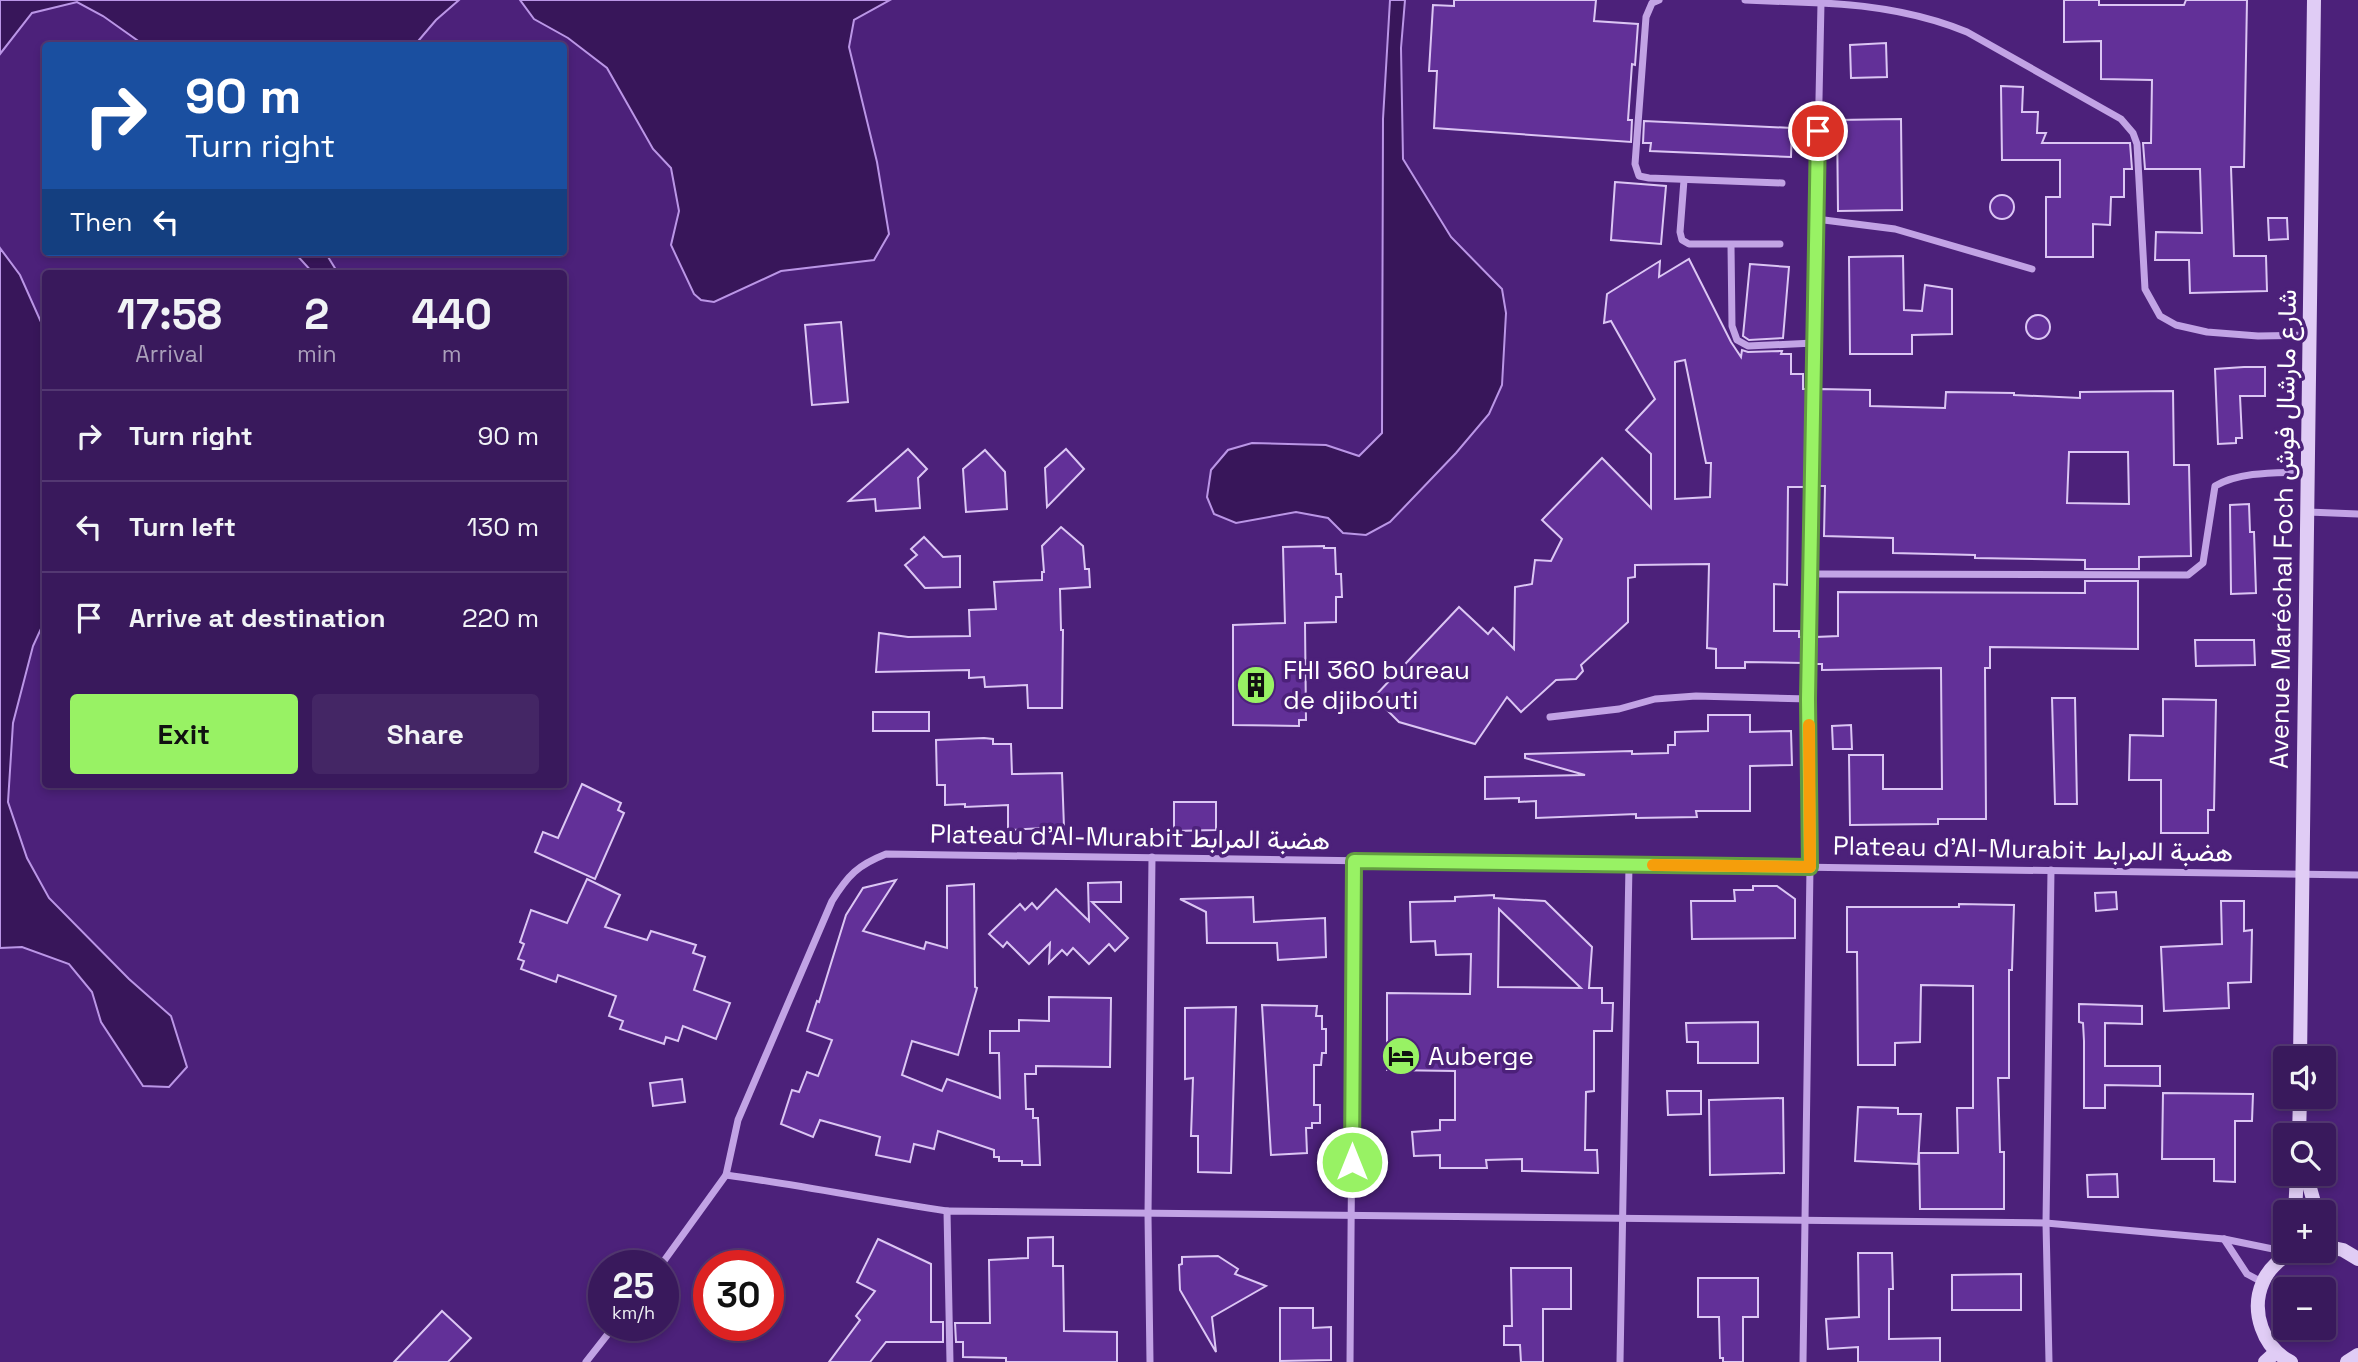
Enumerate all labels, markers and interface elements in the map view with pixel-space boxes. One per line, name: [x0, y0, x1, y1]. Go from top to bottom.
text: 90 m: [185, 65, 301, 127]
icon: right: [70, 70, 161, 161]
pin: [1788, 101, 1848, 161]
icon: arrive: [1799, 112, 1837, 150]
text: Turn right: [185, 126, 335, 166]
icon: left: [147, 203, 185, 241]
text: Then: [70, 205, 133, 239]
text: 17:58: [117, 288, 222, 341]
text: 2: [304, 288, 329, 341]
text: 440: [411, 288, 492, 341]
street label: Avenue Maréchal Foch شارع مارشال فوش: [2262, 289, 2305, 769]
text: Arrival: [135, 339, 204, 369]
text: min: [297, 339, 337, 369]
text: m: [442, 339, 462, 369]
icon: right: [70, 417, 108, 455]
text: Turn right: [129, 419, 253, 453]
text: 90 m: [477, 419, 539, 453]
icon: left: [70, 508, 108, 546]
text: Turn left: [129, 510, 236, 544]
text: 130 m: [467, 510, 539, 544]
icon: arrive: [70, 599, 108, 637]
text: Arrive at destination: [129, 601, 386, 635]
text: 220 m: [462, 601, 539, 635]
place label: FHI 360 bureau de djibouti: [1283, 653, 1470, 717]
building icon: FHI 360 bureau de djibouti: [1235, 664, 1277, 706]
button: Exit: [70, 694, 298, 774]
button: Share: [312, 694, 539, 774]
street label: Plateau d'Al-Murabit هضبة المرابط: [930, 817, 1330, 857]
street label: Plateau d'Al-Murabit هضبة المرابط: [1833, 829, 2233, 869]
hotel icon: Auberge: [1380, 1035, 1422, 1077]
place label: Auberge: [1428, 1039, 1534, 1073]
map controls: [2273, 1046, 2336, 1340]
button: sound: [2273, 1046, 2336, 1109]
button: search: [2273, 1123, 2336, 1186]
position arrow: [1315, 1125, 1389, 1199]
button: +: [2273, 1200, 2336, 1263]
speed limit sign: 30: [693, 1250, 784, 1341]
text: 25: [613, 1264, 654, 1308]
button: −: [2273, 1277, 2336, 1340]
text: km/h: [612, 1301, 655, 1324]

